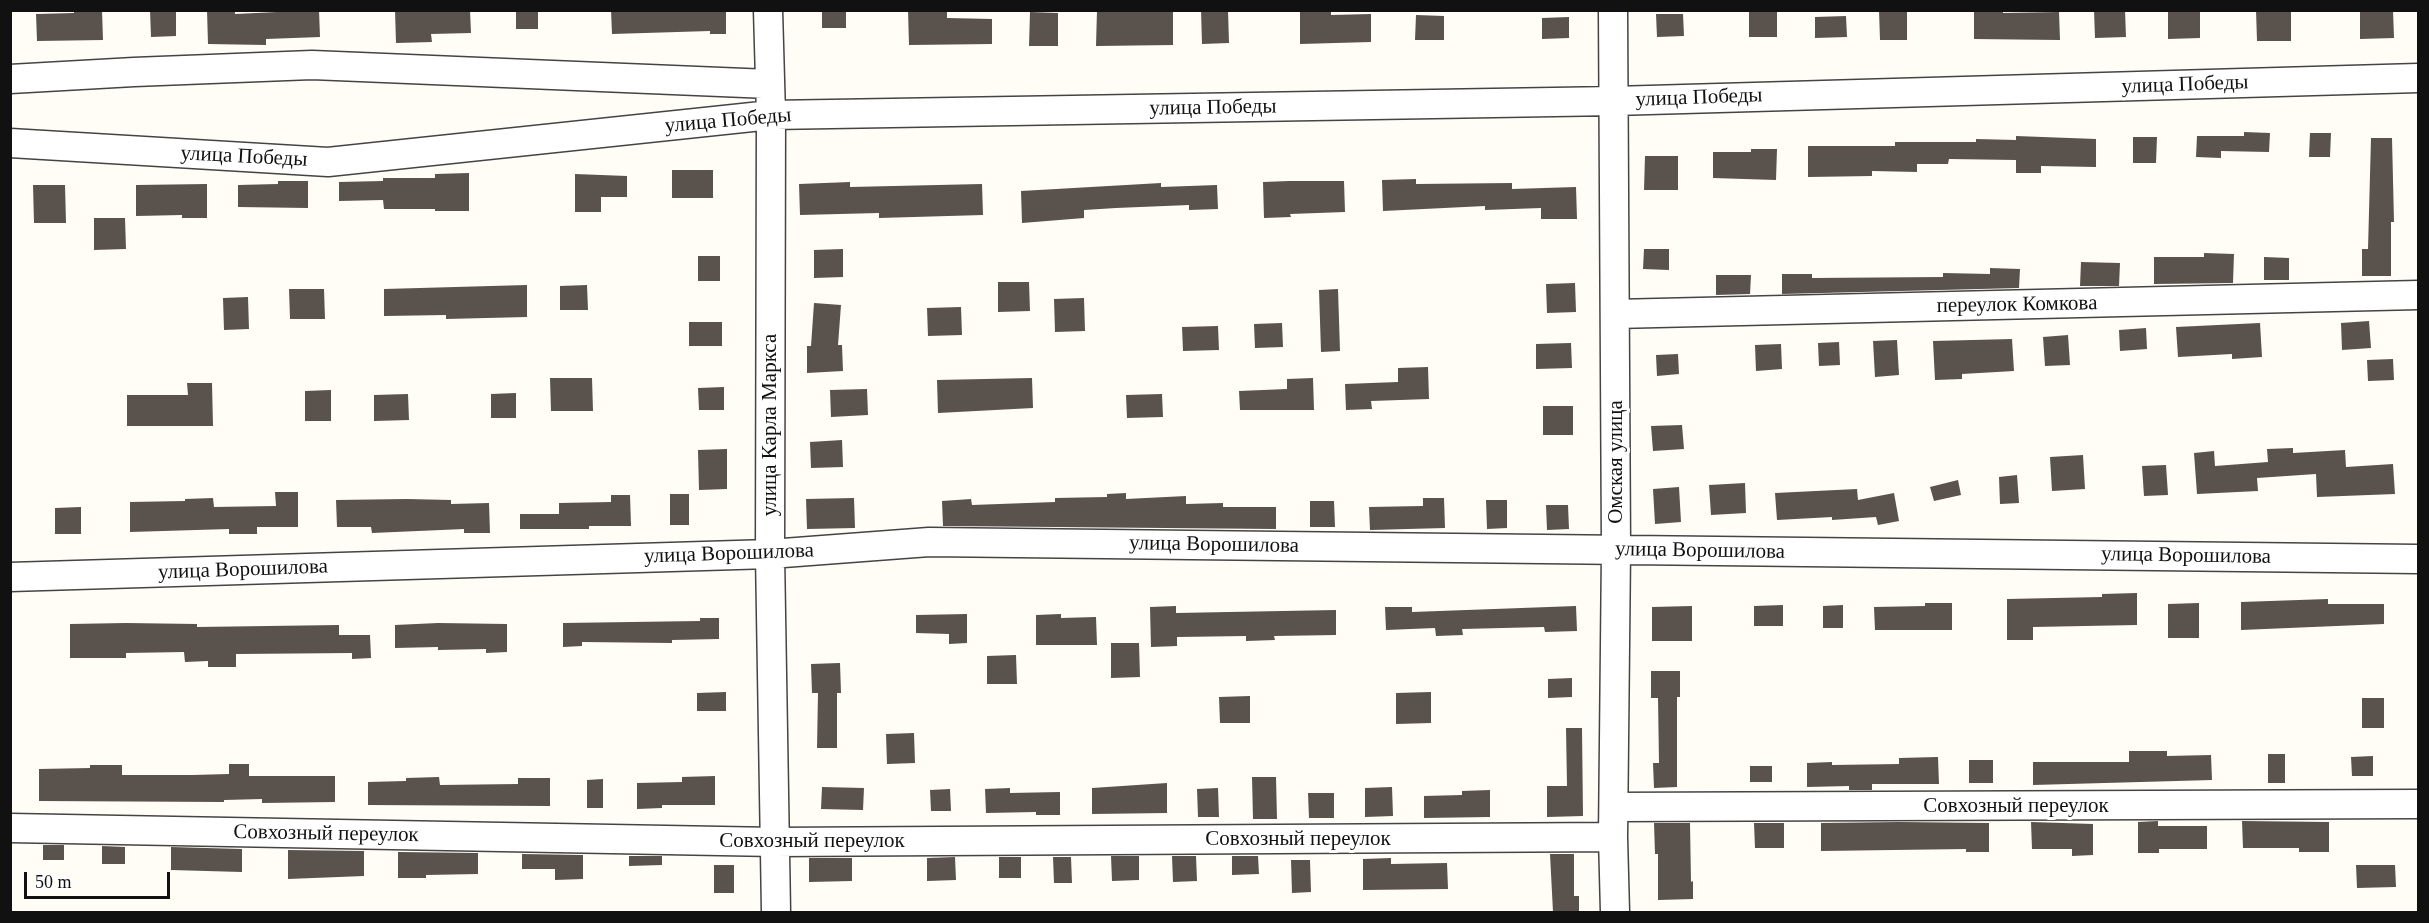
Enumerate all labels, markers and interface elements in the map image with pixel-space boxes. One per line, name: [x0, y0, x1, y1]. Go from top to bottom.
street label: улица Победы: [2121, 70, 2249, 100]
street label: улица Победы: [1635, 83, 1763, 113]
street label: улица Победы: [1149, 94, 1277, 122]
street label: улица Победы: [664, 103, 792, 139]
street label: улица Победы: [180, 141, 308, 173]
street label: переулок Комкова: [1936, 291, 2098, 319]
street label: улица Карла Маркса: [757, 334, 783, 516]
street label: Омская улица: [1603, 400, 1629, 524]
street label: улица Ворошилова: [1129, 531, 1299, 559]
street label: улица Ворошилова: [1615, 537, 1785, 565]
street label: улица Ворошилова: [644, 538, 814, 570]
street label: улица Ворошилова: [2101, 542, 2271, 570]
street label: улица Ворошилова: [158, 554, 328, 586]
street label: Совхозный переулок: [1923, 793, 2109, 819]
street label: Совхозный переулок: [233, 820, 419, 848]
street label: Совхозный переулок: [1205, 826, 1391, 852]
street label: Совхозный переулок: [719, 828, 905, 854]
scale bar: [27, 860, 172, 898]
text: 50 m: [35, 872, 72, 892]

